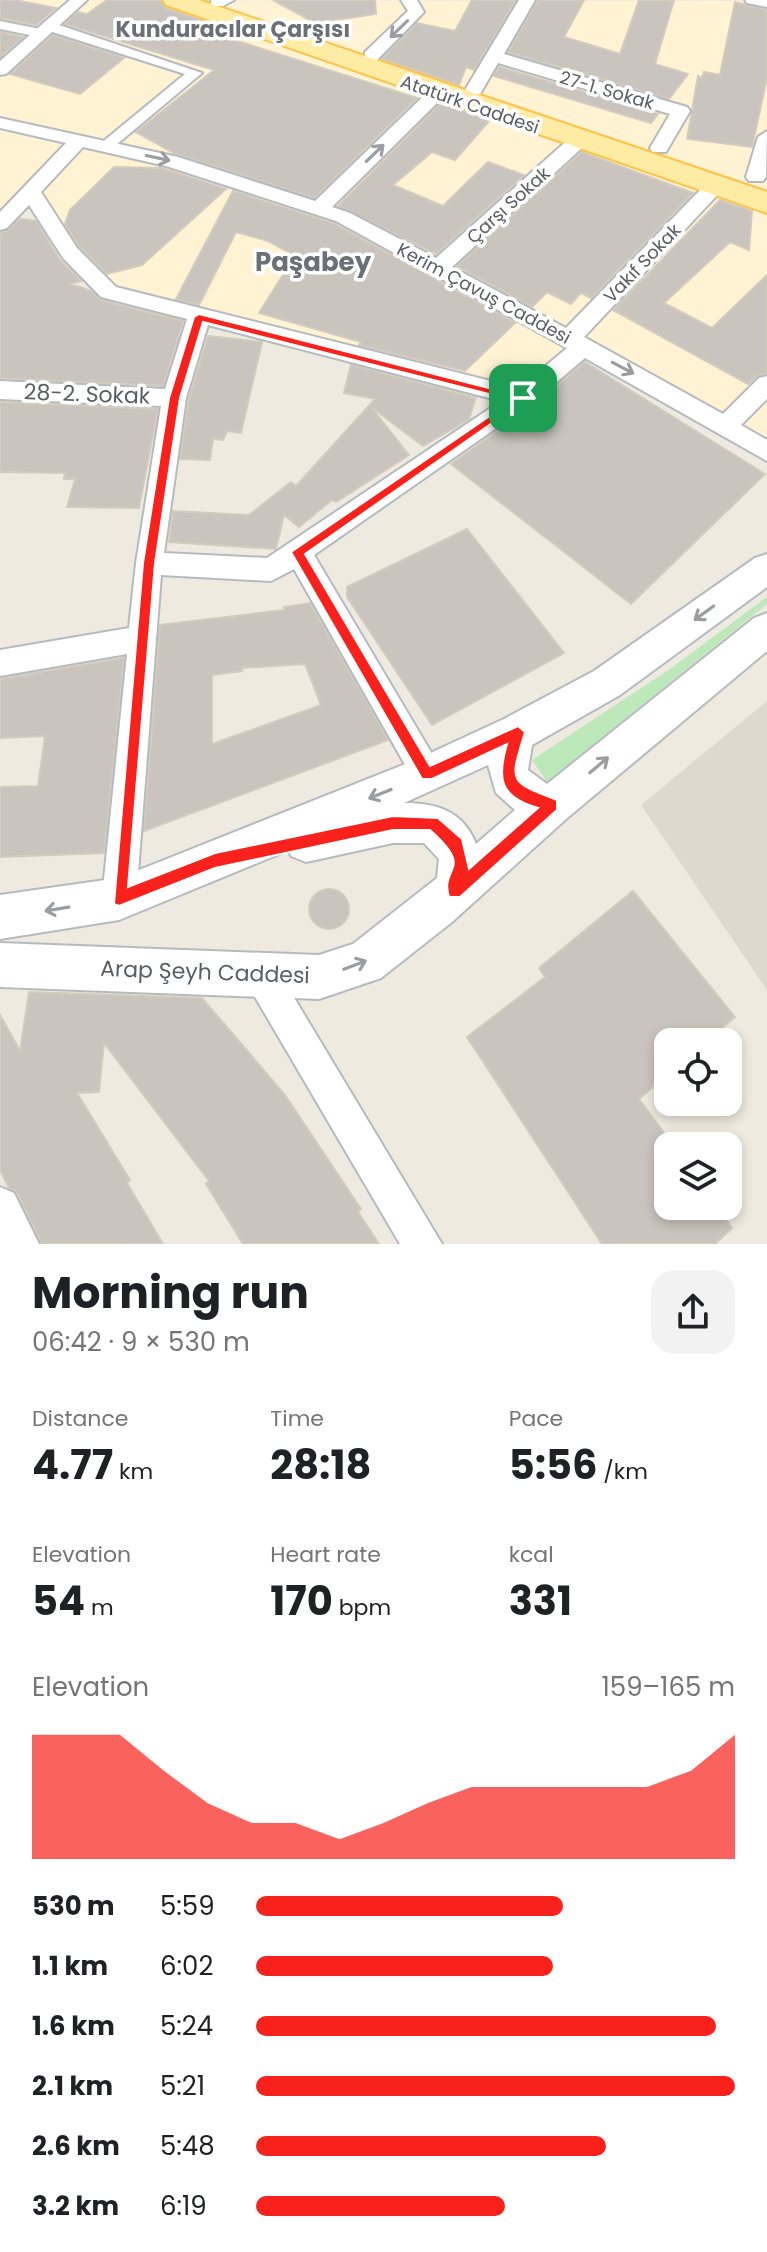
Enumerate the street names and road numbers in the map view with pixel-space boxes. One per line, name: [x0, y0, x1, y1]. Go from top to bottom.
street label: 27-1. Sokak: [557, 65, 658, 116]
street label: Atatürk Caddesi: [397, 69, 543, 139]
street label: Çarşı Sokak: [461, 160, 556, 249]
street label: Vakıf Sokak: [598, 217, 687, 308]
street label: Kerim Çavuş Caddesi: [393, 236, 575, 350]
street label: 28-2. Sokak: [23, 376, 151, 412]
street label: Arap Şeyh Caddesi: [100, 953, 310, 991]

